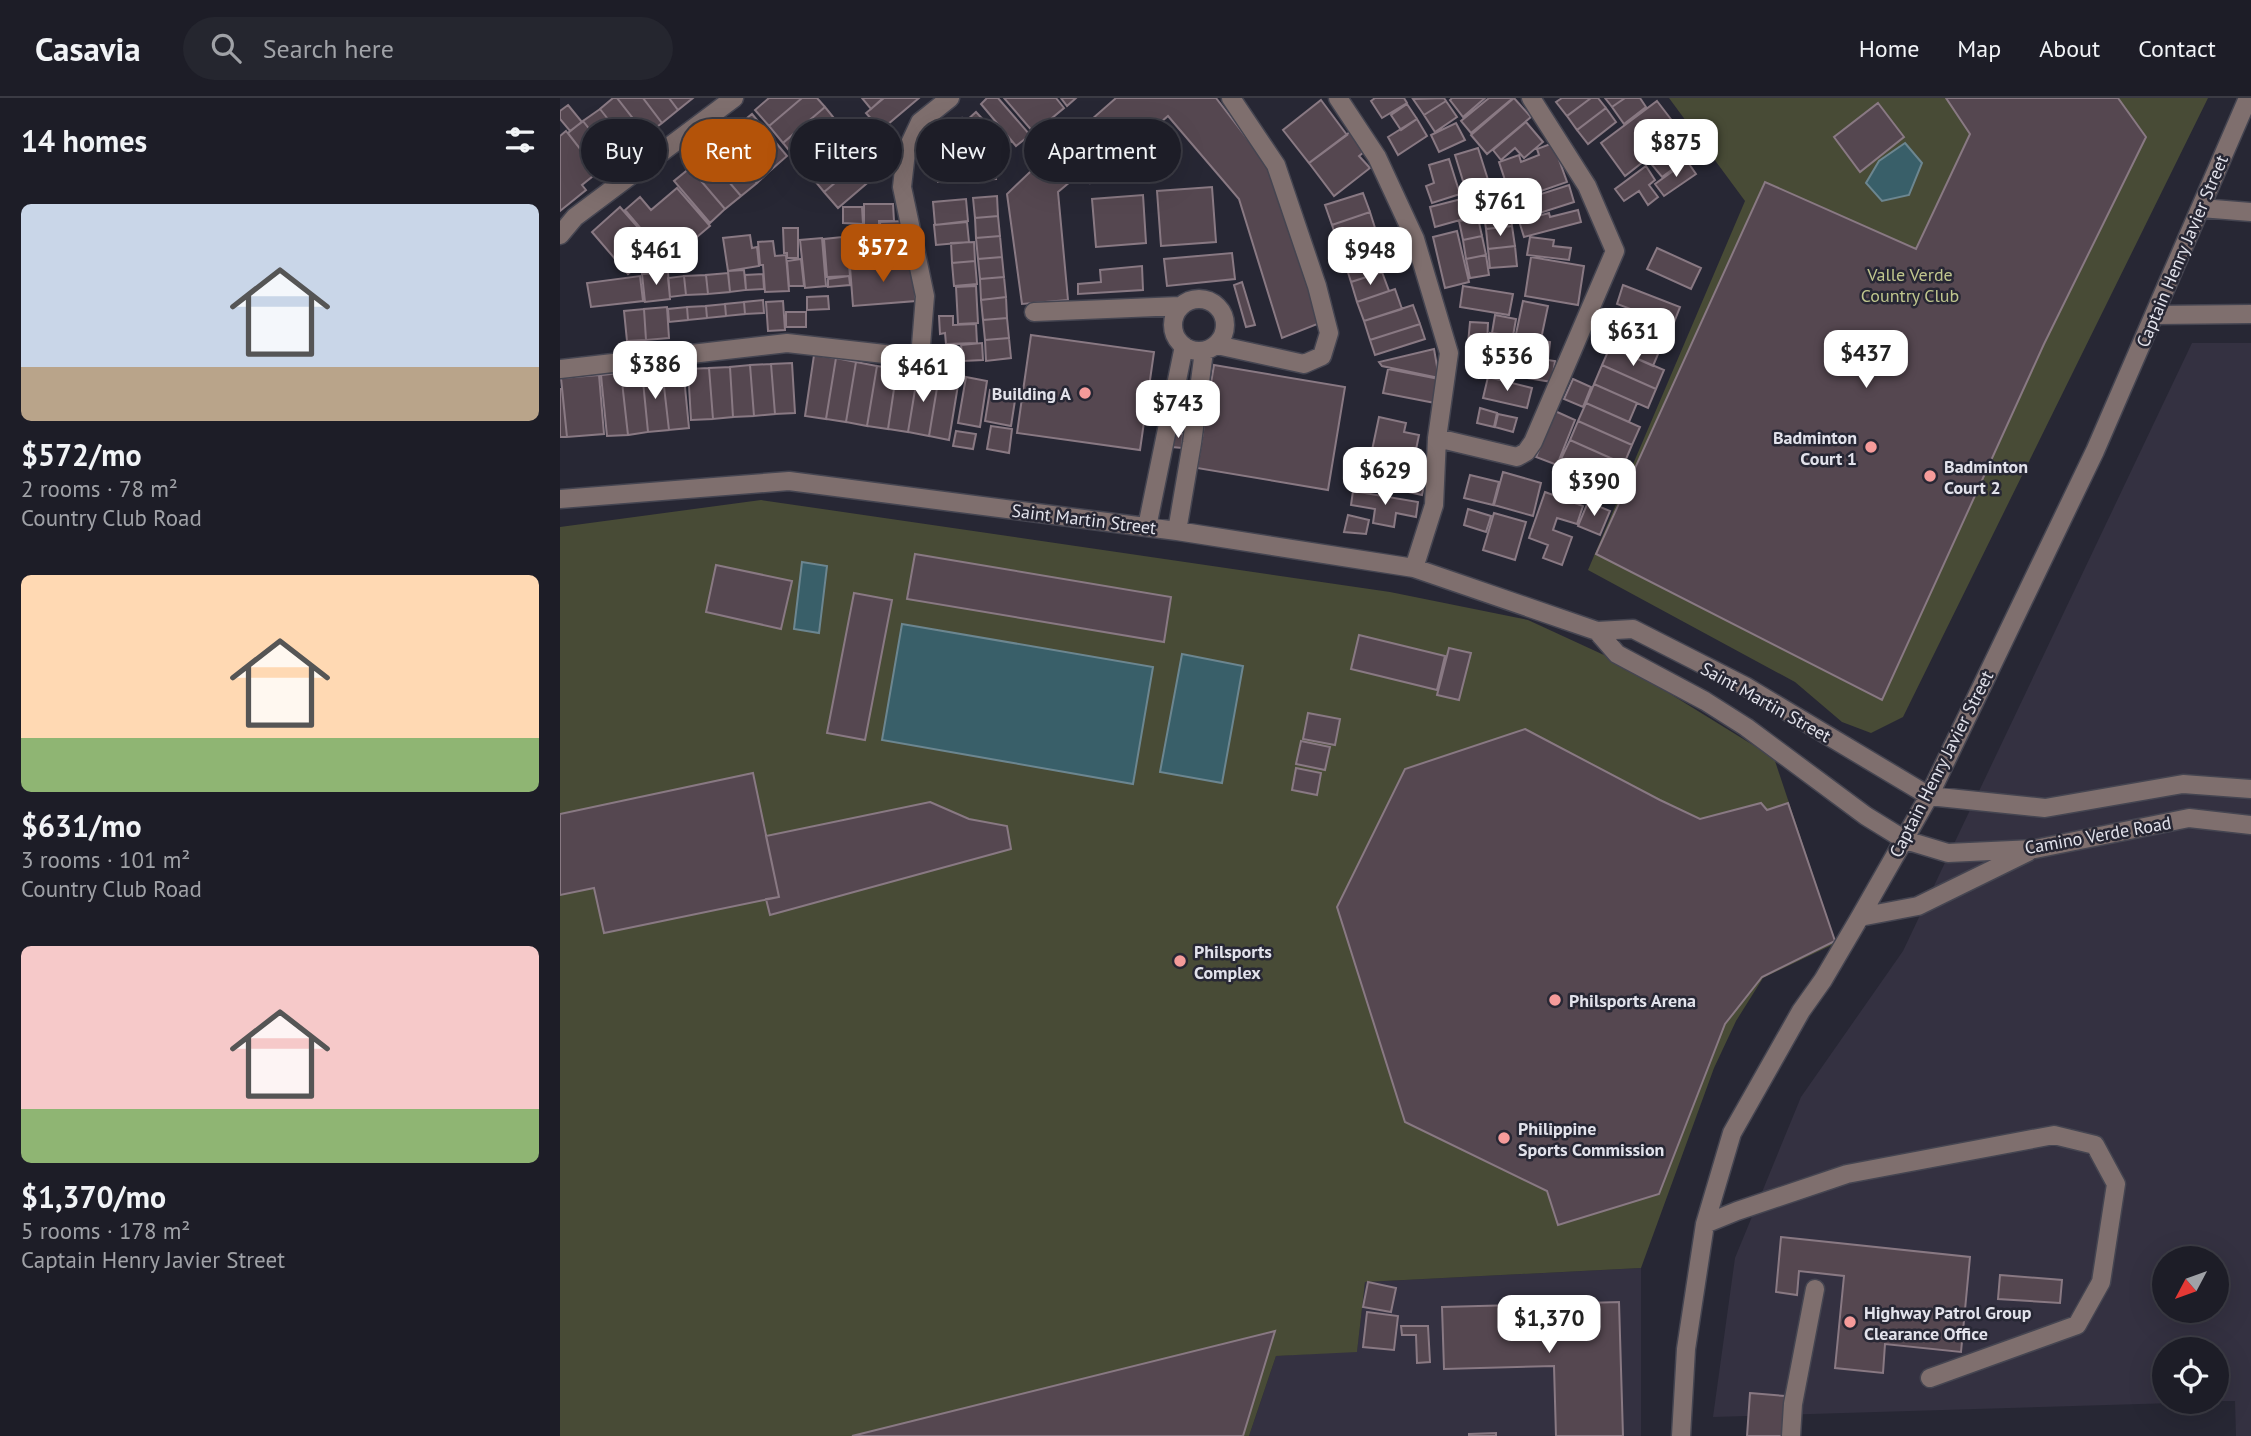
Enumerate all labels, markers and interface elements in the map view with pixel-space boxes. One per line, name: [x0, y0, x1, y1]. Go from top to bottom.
search box: [183, 17, 673, 80]
text: Casavia: [35, 27, 141, 70]
icon: search: [207, 29, 245, 67]
text: Search here: [263, 32, 394, 65]
text: Home: [1859, 33, 1919, 64]
text: Map: [1957, 33, 2001, 64]
text: About: [2039, 33, 2100, 64]
text: Contact: [2138, 33, 2216, 64]
chip: Buy: [581, 119, 667, 182]
chip: Rent: [681, 119, 776, 182]
chip: Filters: [790, 119, 902, 182]
chip: New: [916, 119, 1010, 182]
chip: Apartment: [1024, 119, 1181, 182]
pin: $875: [1635, 120, 1717, 179]
text: 14 homes: [21, 121, 147, 160]
icon: filters: [501, 121, 539, 159]
text: $875: [1650, 127, 1702, 156]
street label: Captain Henry Javier Street: [2131, 151, 2233, 351]
pin: $761: [1459, 178, 1541, 238]
text: $761: [1474, 186, 1526, 215]
pin: $572: [842, 225, 924, 284]
pin: $461: [615, 228, 697, 287]
pin: $948: [1329, 228, 1411, 287]
text: $572: [857, 232, 909, 261]
text: $461: [630, 235, 682, 264]
text: $948: [1344, 235, 1396, 264]
icon: home: [217, 249, 343, 375]
park label: Valle Verde Country Club: [1861, 263, 1959, 307]
pin: $631: [1592, 308, 1674, 368]
text: $631: [1607, 316, 1659, 345]
pin: $437: [1825, 330, 1907, 390]
pin: $536: [1466, 334, 1548, 393]
text: $437: [1840, 338, 1892, 367]
text: $536: [1481, 341, 1533, 370]
pin: $386: [614, 342, 696, 401]
pin: $461: [882, 344, 964, 404]
text: $386: [629, 349, 681, 378]
text: $461: [897, 352, 949, 381]
pin: $743: [1137, 380, 1219, 440]
place label: Building A: [992, 382, 1071, 405]
marker: Building A: [1077, 385, 1093, 401]
text: $743: [1152, 388, 1204, 417]
place label: Badminton Court 1: [1773, 426, 1857, 470]
text: $572/mo: [21, 435, 142, 474]
marker: Badminton Court 1: [1863, 439, 1879, 455]
pin: $629: [1344, 448, 1426, 507]
text: $629: [1359, 455, 1411, 484]
place label: Badminton Court 2: [1944, 455, 2028, 499]
pin: $390: [1553, 458, 1635, 518]
text: $390: [1568, 466, 1620, 495]
marker: Badminton Court 2: [1922, 468, 1938, 484]
text: 2 rooms · 78 m²: [21, 474, 178, 503]
street label: Saint Martin Street: [1010, 499, 1158, 539]
text: Country Club Road: [21, 503, 202, 532]
icon: home: [217, 620, 343, 746]
street label: Saint Martin Street: [1697, 657, 1835, 747]
street label: Captain Henry Javier Street: [1884, 667, 1998, 861]
text: $631/mo: [21, 806, 142, 845]
street label: Camino Verde Road: [2023, 811, 2173, 859]
text: 3 rooms · 101 m²: [21, 845, 190, 874]
text: Country Club Road: [21, 874, 202, 903]
place label: Philsports Complex: [1194, 940, 1272, 984]
marker: Philsports Complex: [1172, 953, 1188, 969]
place label: Philsports Arena: [1569, 989, 1696, 1012]
icon: home: [217, 991, 343, 1117]
marker: Philsports Arena: [1547, 992, 1563, 1008]
place label: Philippine Sports Commission: [1518, 1117, 1664, 1161]
marker: Philippine Sports Commission: [1496, 1130, 1512, 1146]
text: $1,370/mo: [21, 1177, 166, 1216]
text: 5 rooms · 178 m²: [21, 1216, 190, 1245]
text: Captain Henry Javier Street: [21, 1245, 285, 1274]
north arrow: [2152, 1246, 2230, 1323]
map controls: [2152, 1246, 2229, 1414]
pin: $1,370: [1492, 1296, 1606, 1355]
place label: Highway Patrol Group Clearance Office: [1864, 1301, 2032, 1345]
text: $1,370: [1513, 1303, 1585, 1332]
marker: Highway Patrol Group Clearance Office: [1842, 1314, 1858, 1330]
button: locate: [2152, 1337, 2229, 1414]

